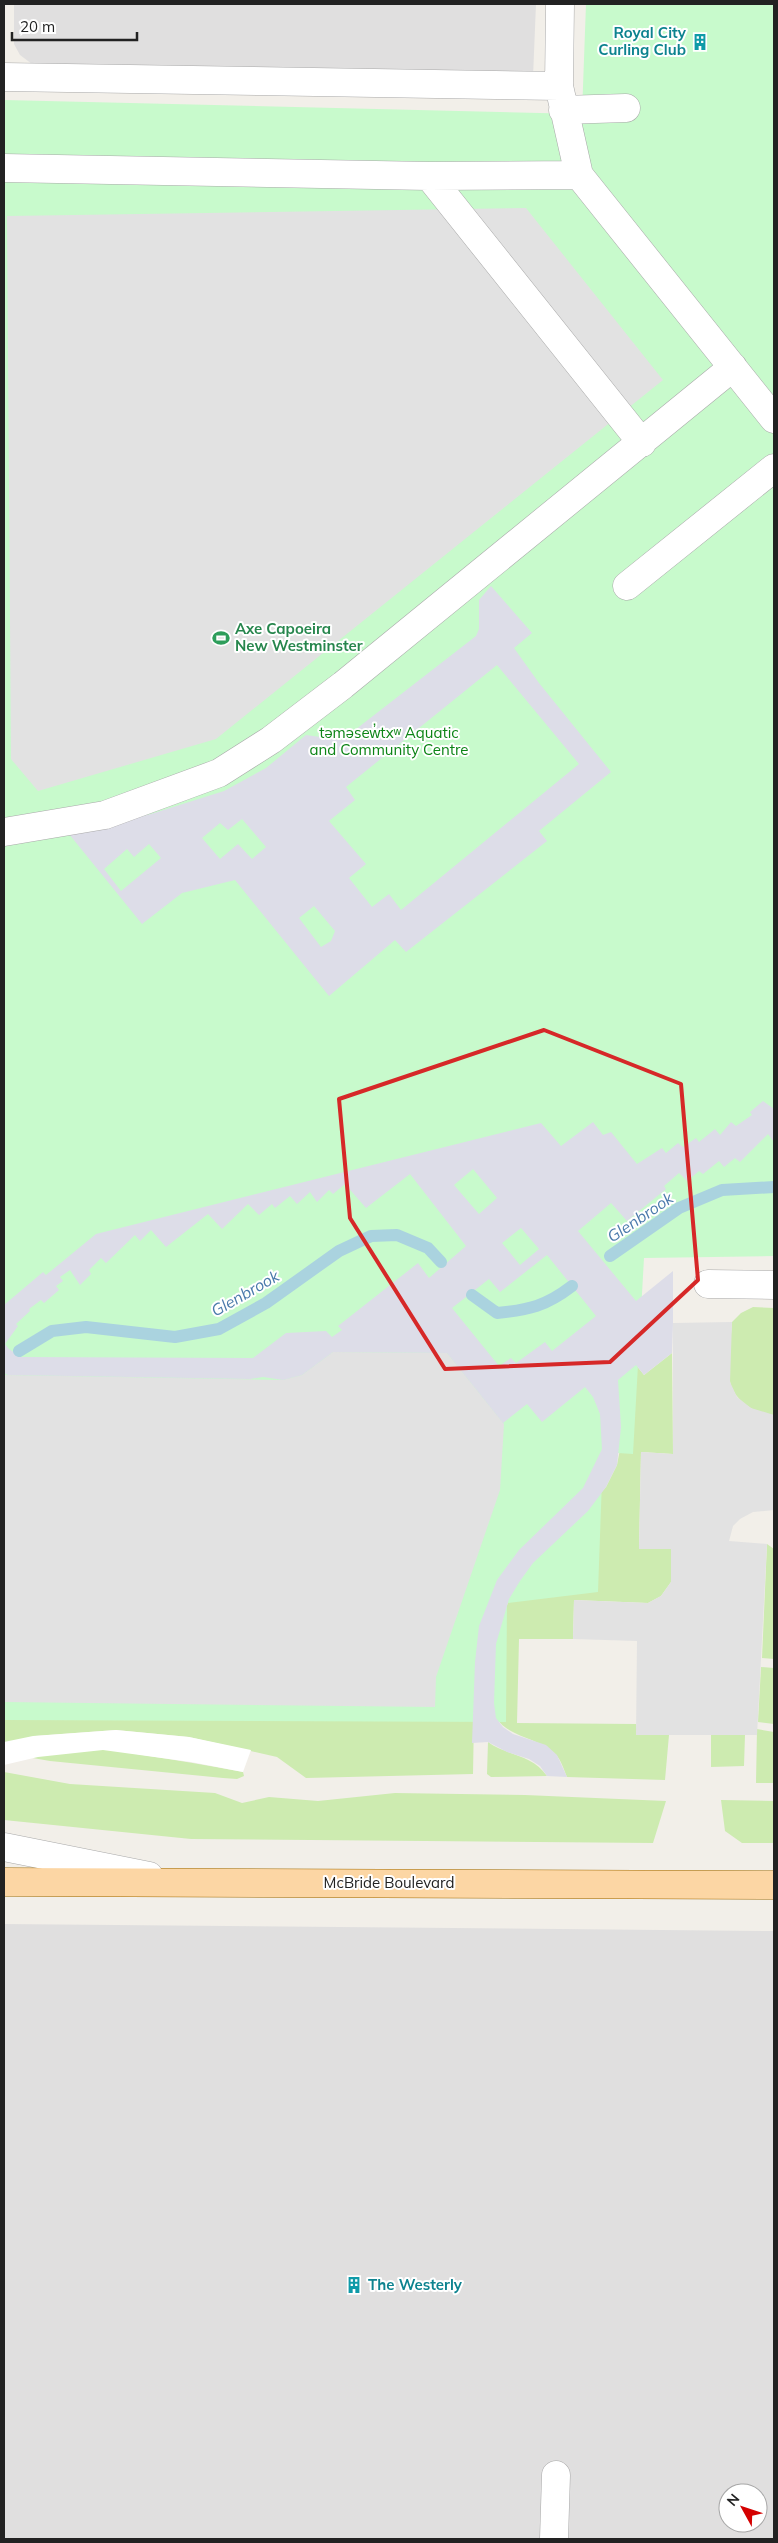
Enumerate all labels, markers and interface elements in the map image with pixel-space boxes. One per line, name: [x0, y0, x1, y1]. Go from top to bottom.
scale bar: [12, 10, 138, 42]
text: 20 m: [20, 17, 55, 36]
place label: Royal City Curling Club: [598, 23, 687, 59]
building icon: Royal City Curling Club: [690, 32, 710, 52]
place label: Axe Capoeira New Westminster: [235, 619, 363, 655]
sports icon: Axe Capoeira New Westminster: [211, 628, 231, 648]
park label: təməsew̓txʷ Aquatic and Community Centre: [309, 723, 469, 759]
water label: Glenbrook: [603, 1187, 677, 1246]
water label: Glenbrook: [207, 1265, 283, 1321]
street label: McBride Boulevard: [324, 1873, 454, 1892]
building icon: The Westerly: [344, 2275, 364, 2295]
place label: The Westerly: [368, 2275, 463, 2294]
north arrow: [718, 2483, 768, 2533]
text: N: [723, 2490, 743, 2509]

